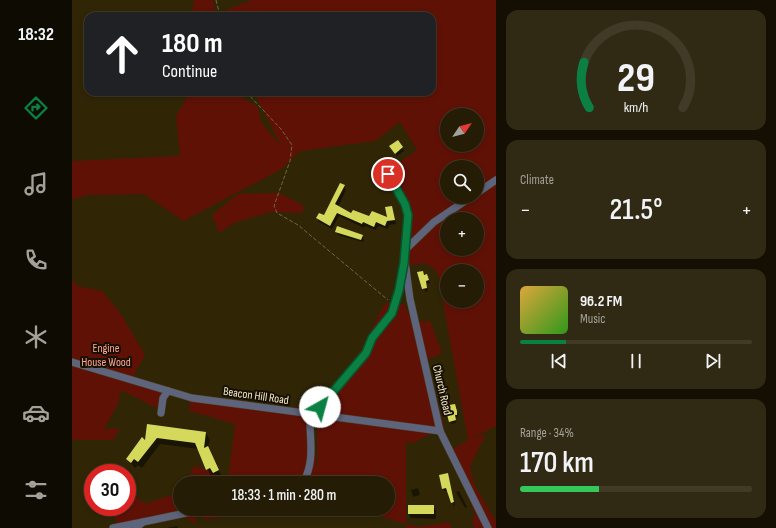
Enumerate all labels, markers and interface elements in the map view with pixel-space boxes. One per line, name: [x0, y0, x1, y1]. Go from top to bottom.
text: 18:32: [18, 24, 54, 45]
text: 180 m: [162, 27, 222, 60]
icon: ahead: [96, 28, 148, 80]
text: 29: [617, 54, 655, 103]
text: Continue: [162, 61, 217, 82]
icon: directions: [22, 94, 50, 122]
text: km/h: [624, 98, 648, 115]
north arrow: [440, 108, 484, 152]
map controls: [440, 108, 484, 308]
pin: [371, 157, 405, 191]
button: search: [440, 160, 484, 204]
icon: arrive: [377, 163, 399, 185]
icon: music: [22, 170, 50, 198]
text: Climate: [520, 172, 554, 188]
text: 21.5°: [609, 192, 663, 228]
text: −: [520, 197, 531, 224]
text: +: [741, 197, 752, 224]
button: +: [440, 212, 484, 256]
icon: phone: [22, 246, 50, 274]
button: −: [440, 264, 484, 308]
text: 96.2 FM: [580, 292, 622, 311]
text: Music: [580, 311, 605, 327]
icon: climate: [22, 323, 50, 351]
park label: Engine House Wood: [81, 341, 131, 370]
icon: previous: [548, 350, 570, 372]
icon: pause: [625, 350, 647, 372]
icon: next: [702, 350, 724, 372]
street label: Church Road: [429, 363, 455, 417]
street label: Beacon Hill Road: [222, 384, 290, 408]
position arrow: [299, 386, 341, 428]
icon: car: [22, 399, 50, 427]
text: Range · 34%: [520, 425, 574, 441]
text: 170 km: [520, 445, 594, 481]
speed limit sign: 30: [84, 464, 136, 516]
icon: filters: [22, 476, 50, 504]
text: 18:33 · 1 min · 280 m: [232, 486, 336, 505]

